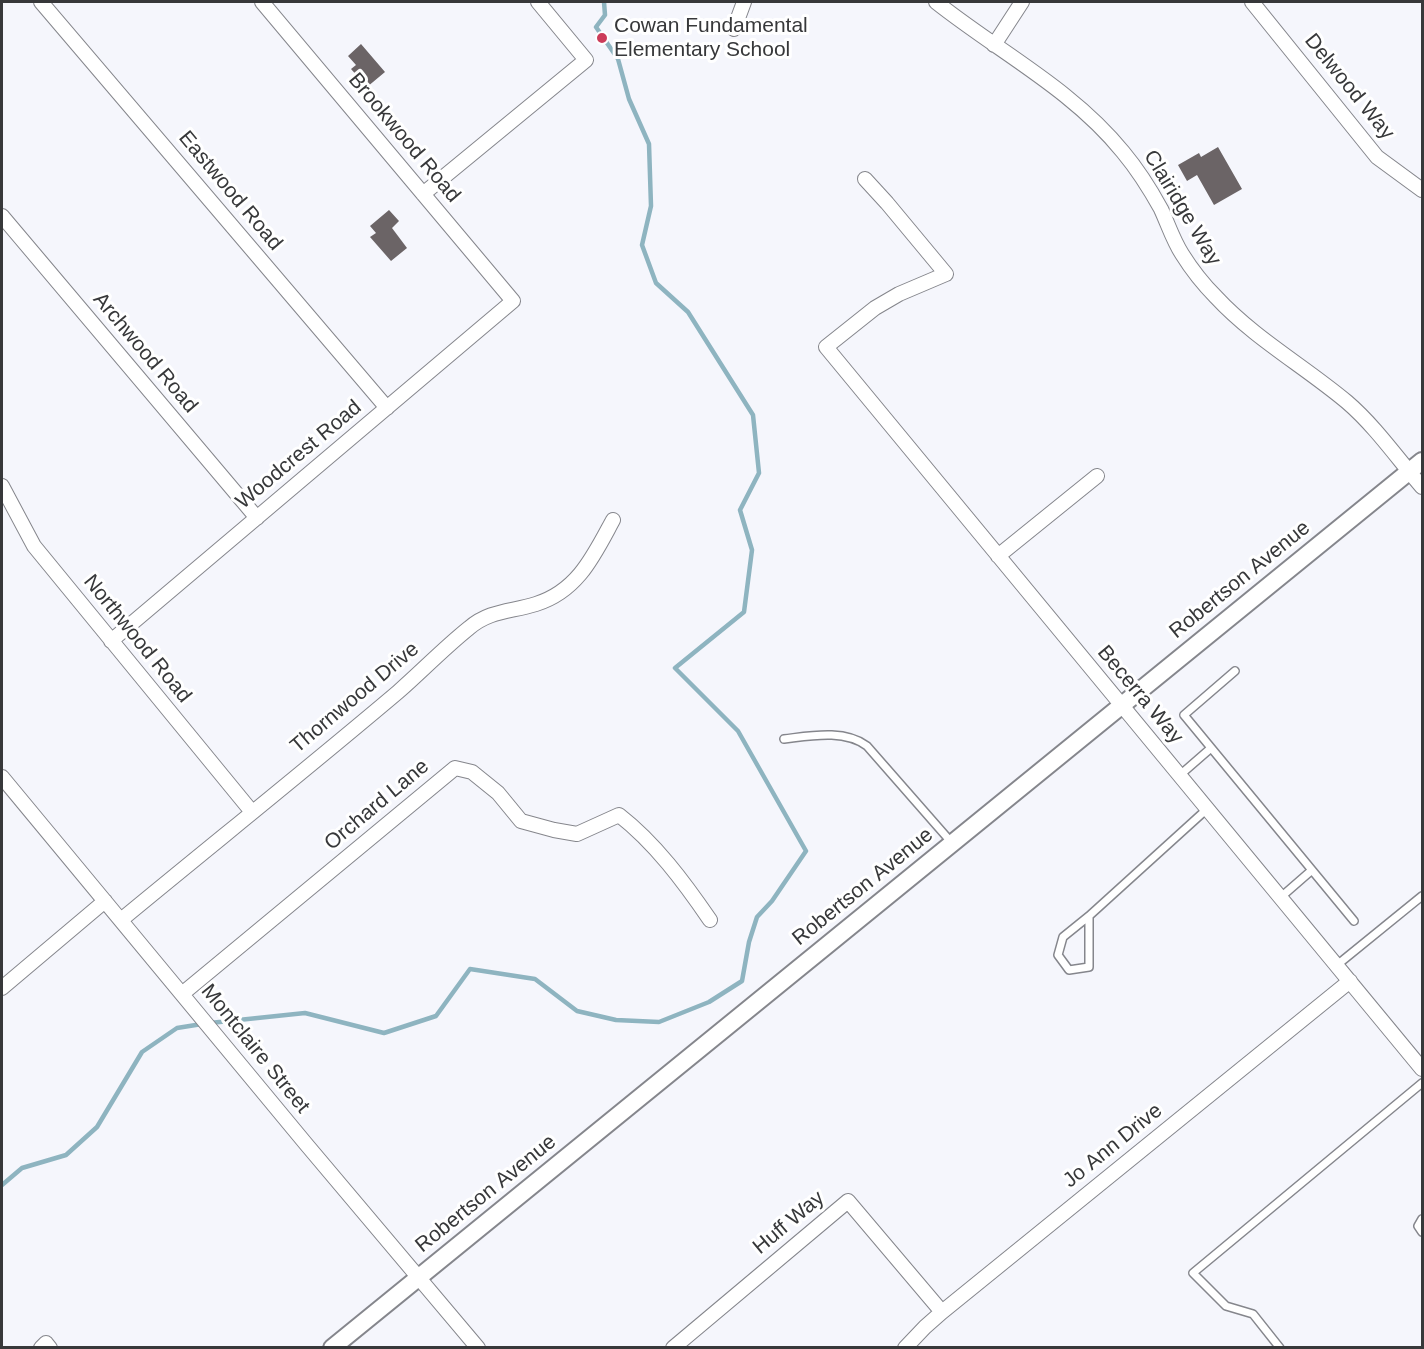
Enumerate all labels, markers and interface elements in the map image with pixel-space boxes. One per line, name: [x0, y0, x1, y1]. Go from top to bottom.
place label: Cowan Fundamental Elementary School: [614, 13, 808, 63]
street label: Delwood Way: [1299, 29, 1399, 145]
marker: Cowan Fundamental Elementary School: [595, 31, 609, 45]
street label: Brookwood Road: [343, 68, 465, 208]
street label: Eastwood Road: [173, 126, 287, 256]
street label: Clairidge Way: [1138, 146, 1226, 270]
street label: Archwood Road: [87, 288, 203, 418]
street label: Woodcrest Road: [231, 395, 367, 515]
street label: Robertson Avenue: [1165, 516, 1315, 644]
street label: Northwood Road: [78, 570, 196, 708]
street label: Thornwood Drive: [286, 637, 424, 759]
street label: Becerra Way: [1092, 641, 1188, 749]
street label: Orchard Lane: [320, 754, 434, 856]
street label: Robertson Avenue: [788, 823, 938, 951]
street label: Montclaire Street: [195, 979, 315, 1119]
street label: Jo Ann Drive: [1058, 1098, 1168, 1194]
street label: Robertson Avenue: [411, 1130, 561, 1258]
street label: Huff Way: [748, 1186, 830, 1260]

